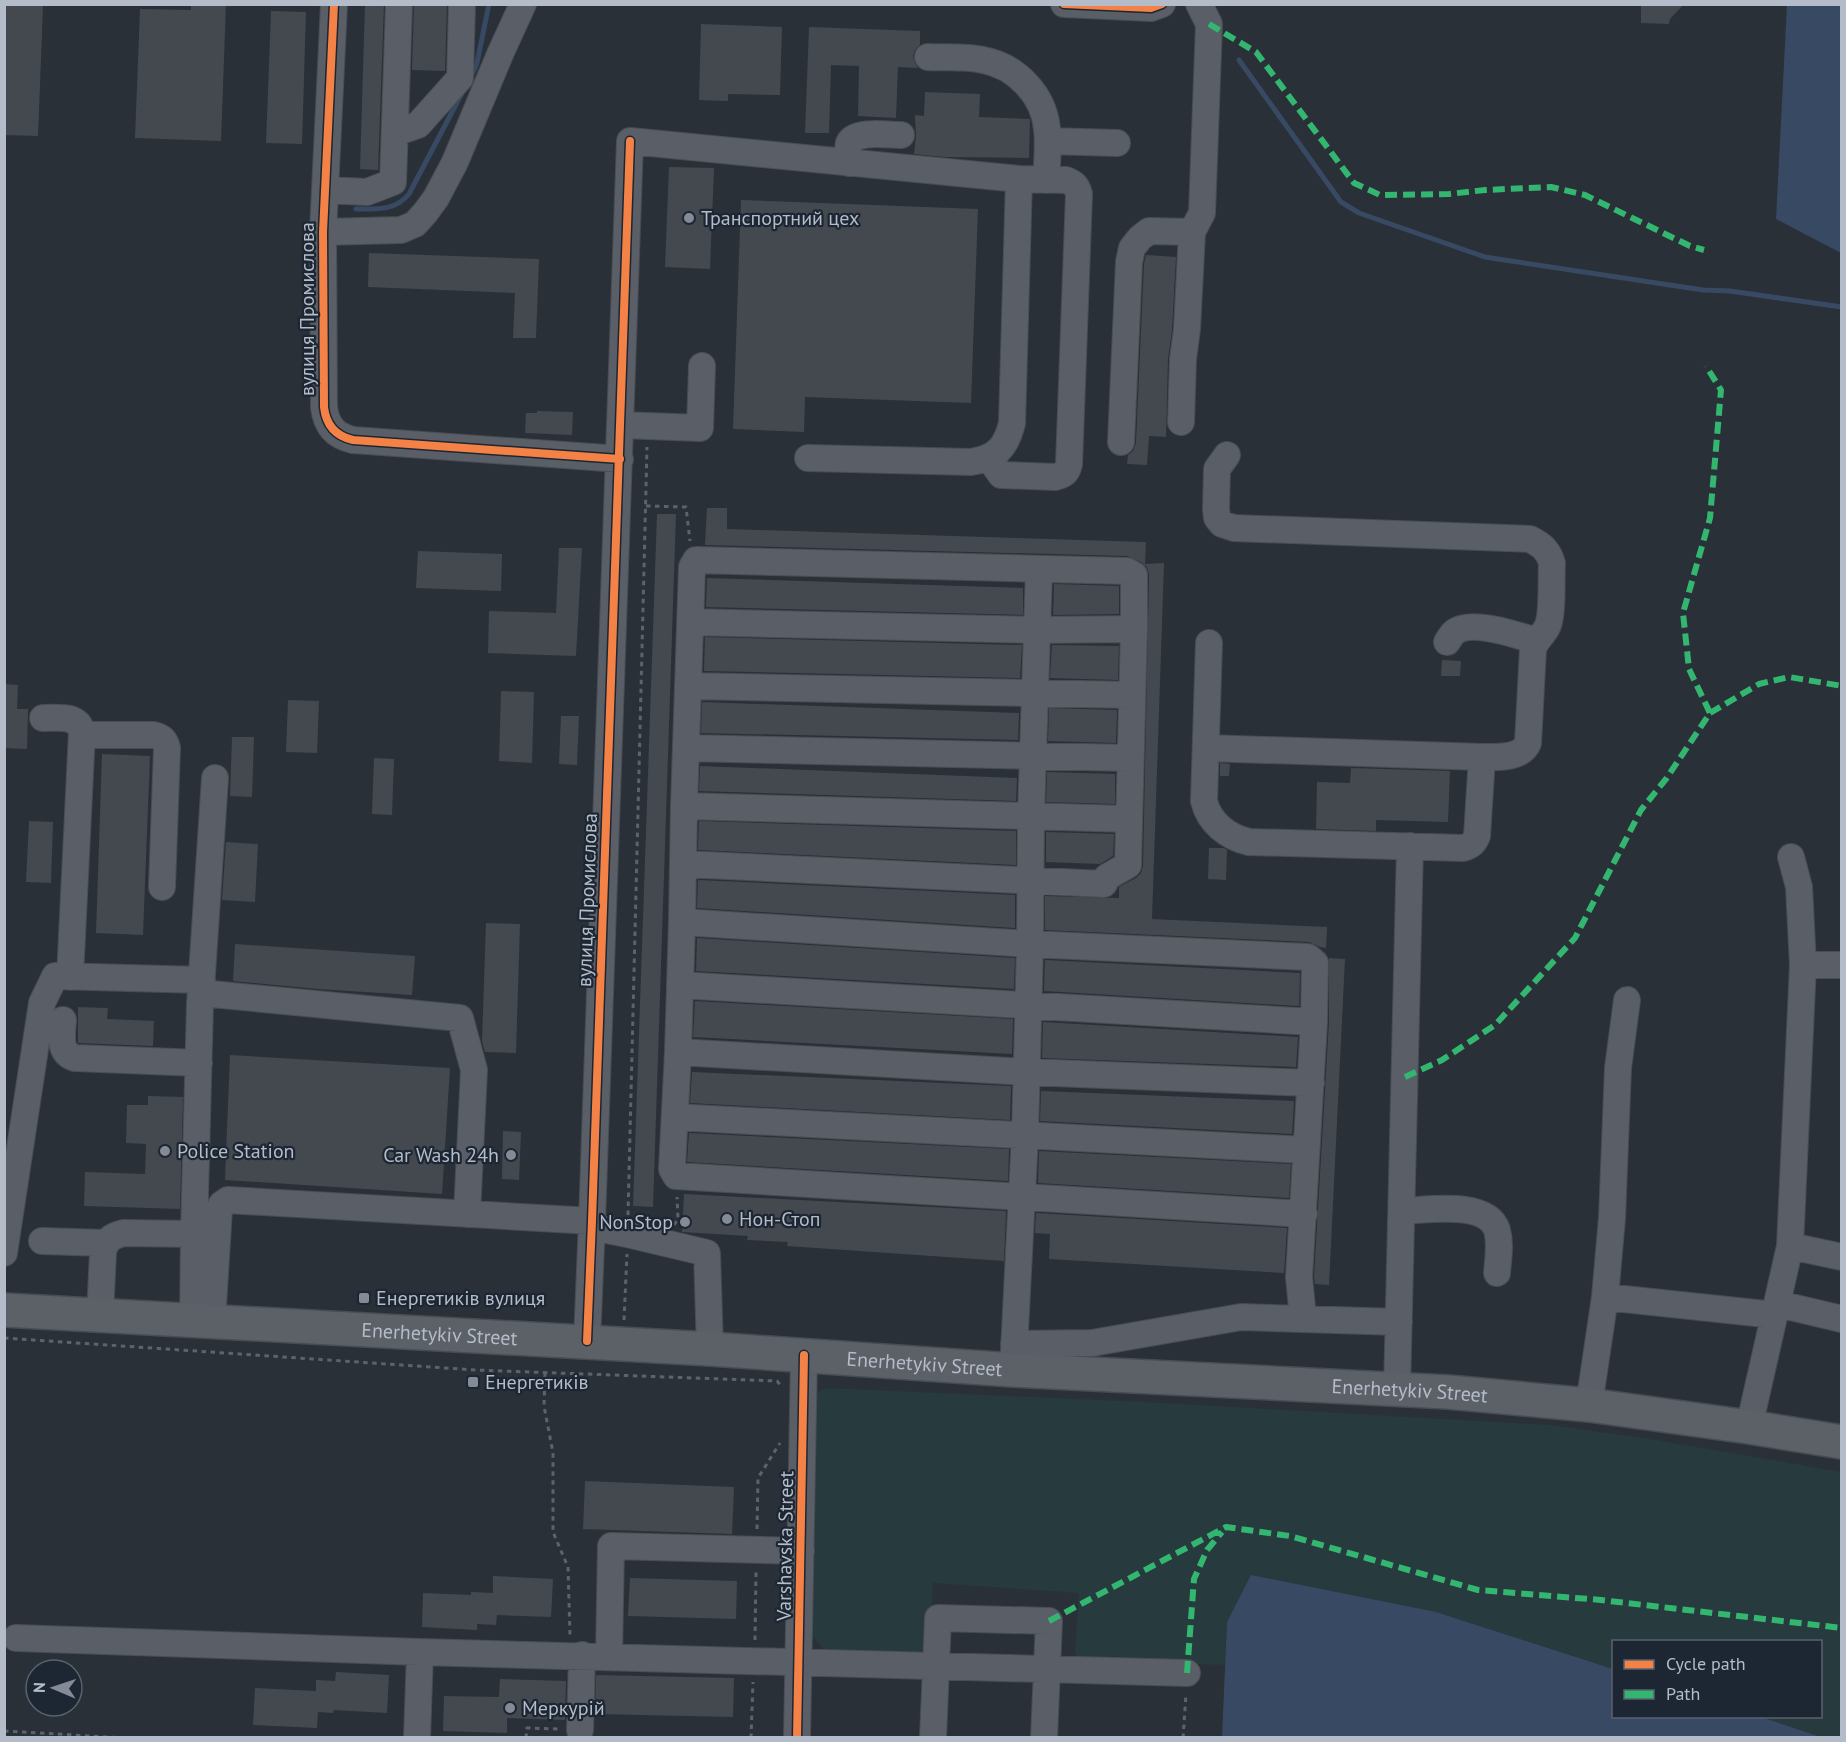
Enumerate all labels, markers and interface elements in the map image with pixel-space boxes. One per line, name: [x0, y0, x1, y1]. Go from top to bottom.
place label: Транспортний цех: [701, 205, 859, 231]
marker: Транспортний цех: [682, 211, 696, 225]
street label: вулиця Промислова: [294, 222, 320, 396]
street label: вулиця Промислова: [571, 813, 603, 987]
place label: Police Station: [177, 1138, 295, 1164]
place label: Car Wash 24h: [383, 1142, 499, 1168]
marker: Police Station: [158, 1144, 172, 1158]
marker: Car Wash 24h: [504, 1148, 518, 1162]
place label: Нон-Стоп: [739, 1206, 820, 1232]
place label: NonStop: [599, 1209, 673, 1235]
marker: Нон-Стоп: [720, 1212, 734, 1226]
marker: NonStop: [678, 1215, 692, 1229]
place label: Енергетиків вулиця: [376, 1285, 545, 1311]
marker: Енергетиків вулиця: [357, 1291, 371, 1305]
street label: Enerhetykiv Street: [361, 1317, 518, 1351]
street label: Enerhetykiv Street: [846, 1345, 1003, 1382]
place label: Енергетиків: [485, 1369, 589, 1395]
street label: Enerhetykiv Street: [1331, 1373, 1489, 1409]
marker: Енергетиків: [466, 1375, 480, 1389]
street label: Varshavska Street: [771, 1470, 799, 1622]
legend: [1612, 1640, 1822, 1718]
text: Cycle path: [1666, 1652, 1746, 1675]
north arrow: [24, 1658, 84, 1718]
text: N: [29, 1682, 49, 1693]
text: Path: [1666, 1682, 1700, 1705]
place label: Меркурій: [522, 1695, 605, 1721]
marker: Меркурій: [503, 1701, 517, 1715]

